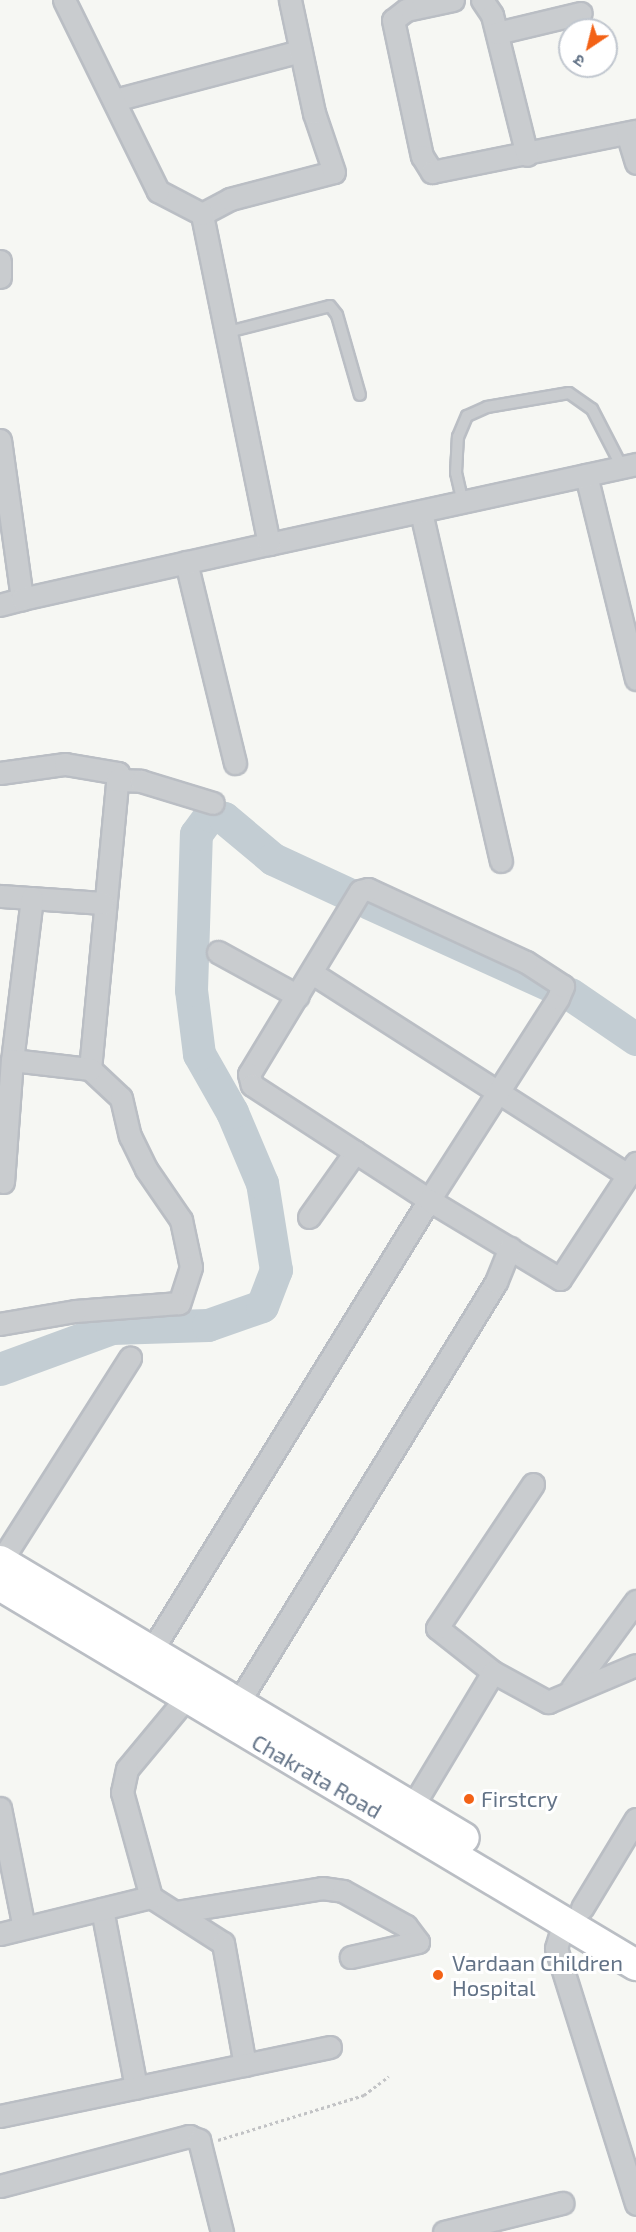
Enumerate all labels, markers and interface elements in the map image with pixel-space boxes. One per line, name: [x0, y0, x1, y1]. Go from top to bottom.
north arrow: [558, 18, 618, 78]
text: उ: [569, 51, 588, 72]
street label: Chakrata Road: [247, 1728, 387, 1824]
place label: Firstcry: [481, 1786, 558, 1812]
marker: Firstcry: [462, 1792, 476, 1806]
place label: Vardaan Children Hospital: [452, 1949, 623, 2000]
marker: Vardaan Children Hospital: [429, 1966, 447, 1984]

